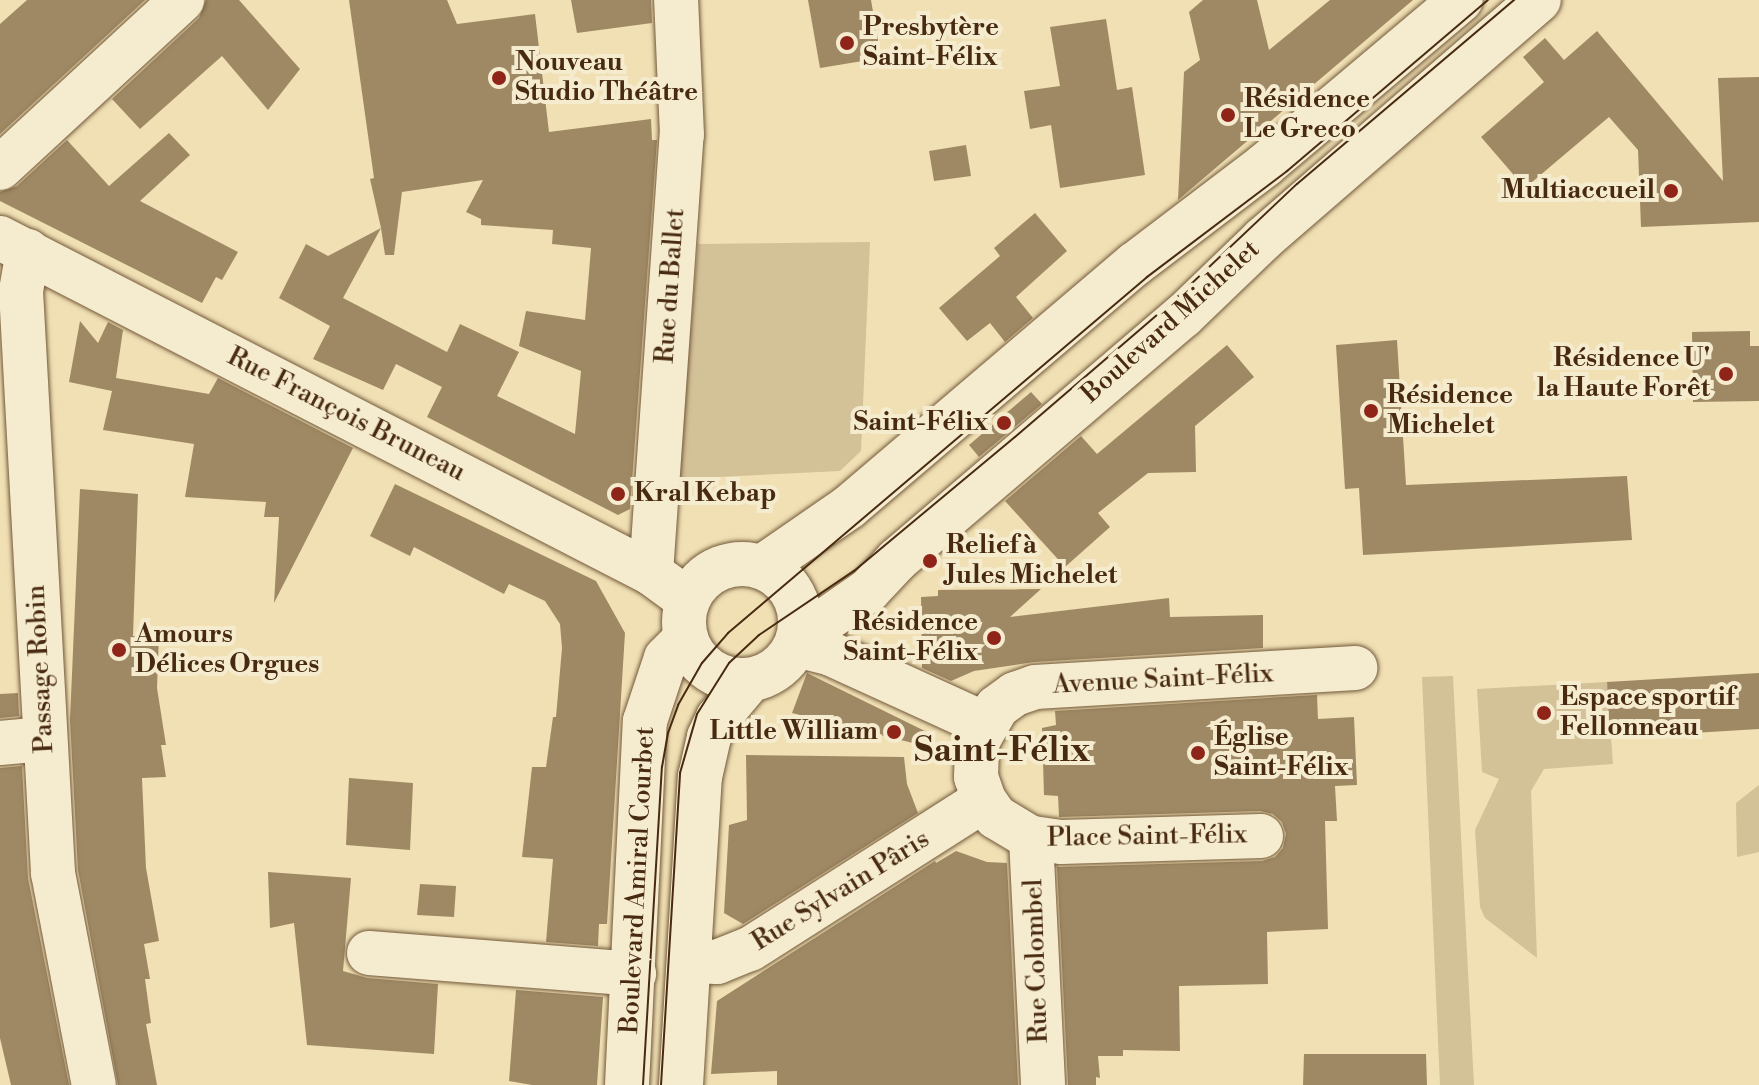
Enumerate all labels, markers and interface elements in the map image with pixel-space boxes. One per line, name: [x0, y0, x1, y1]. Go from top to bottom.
place label: Presbytère Saint-Félix: [863, 12, 999, 74]
marker: Presbytère Saint-Félix: [838, 34, 856, 52]
place label: Nouveau Studio Théâtre: [515, 47, 698, 108]
marker: Nouveau Studio Théâtre: [490, 69, 508, 87]
place label: Résidence Le Greco: [1244, 84, 1370, 146]
marker: Résidence Le Greco: [1219, 106, 1237, 124]
place label: Multiaccueil: [1501, 175, 1655, 207]
marker: Multiaccueil: [1662, 182, 1680, 200]
street label: Rue du Ballet: [650, 207, 692, 365]
street label: Boulevard Michelet: [1076, 234, 1266, 410]
street label: Rue François Bruneau: [222, 341, 470, 489]
place label: Résidence U' la Haute Forêt: [1537, 343, 1710, 404]
marker: Résidence U' la Haute Forêt: [1717, 365, 1735, 383]
place label: Résidence Michelet: [1387, 380, 1513, 442]
marker: Résidence Michelet: [1362, 402, 1380, 420]
place label: Saint-Félix: [854, 407, 988, 439]
marker: Saint-Félix: [995, 414, 1013, 432]
place label: Kral Kebap: [634, 478, 776, 510]
marker: Kral Kebap: [609, 485, 627, 503]
place label: Relief à Jules Michelet: [946, 530, 1117, 592]
marker: Relief à Jules Michelet: [921, 552, 939, 570]
street label: Passage Robin: [21, 584, 61, 754]
place label: Résidence Saint-Félix: [844, 607, 978, 668]
place label: Amours Délices Orgues: [135, 619, 319, 680]
marker: Résidence Saint-Félix: [985, 629, 1003, 647]
marker: Amours Délices Orgues: [110, 641, 128, 659]
street label: Avenue Saint-Félix: [1052, 659, 1274, 701]
place label: Espace sportif Fellonneau: [1560, 682, 1735, 744]
marker: Espace sportif Fellonneau: [1535, 704, 1553, 722]
place label: Little William: [709, 716, 878, 748]
place label: Église Saint-Félix: [1214, 722, 1348, 784]
marker: Little William: [885, 723, 903, 741]
street label: Boulevard Amiral Courbet: [614, 726, 662, 1034]
district label: Saint-Félix: [914, 732, 1090, 772]
marker: Église Saint-Félix: [1189, 744, 1207, 762]
street label: Place Saint-Félix: [1047, 820, 1247, 854]
street label: Rue Sylvain Pâris: [747, 824, 935, 958]
street label: Rue Colombel: [1019, 878, 1055, 1044]

